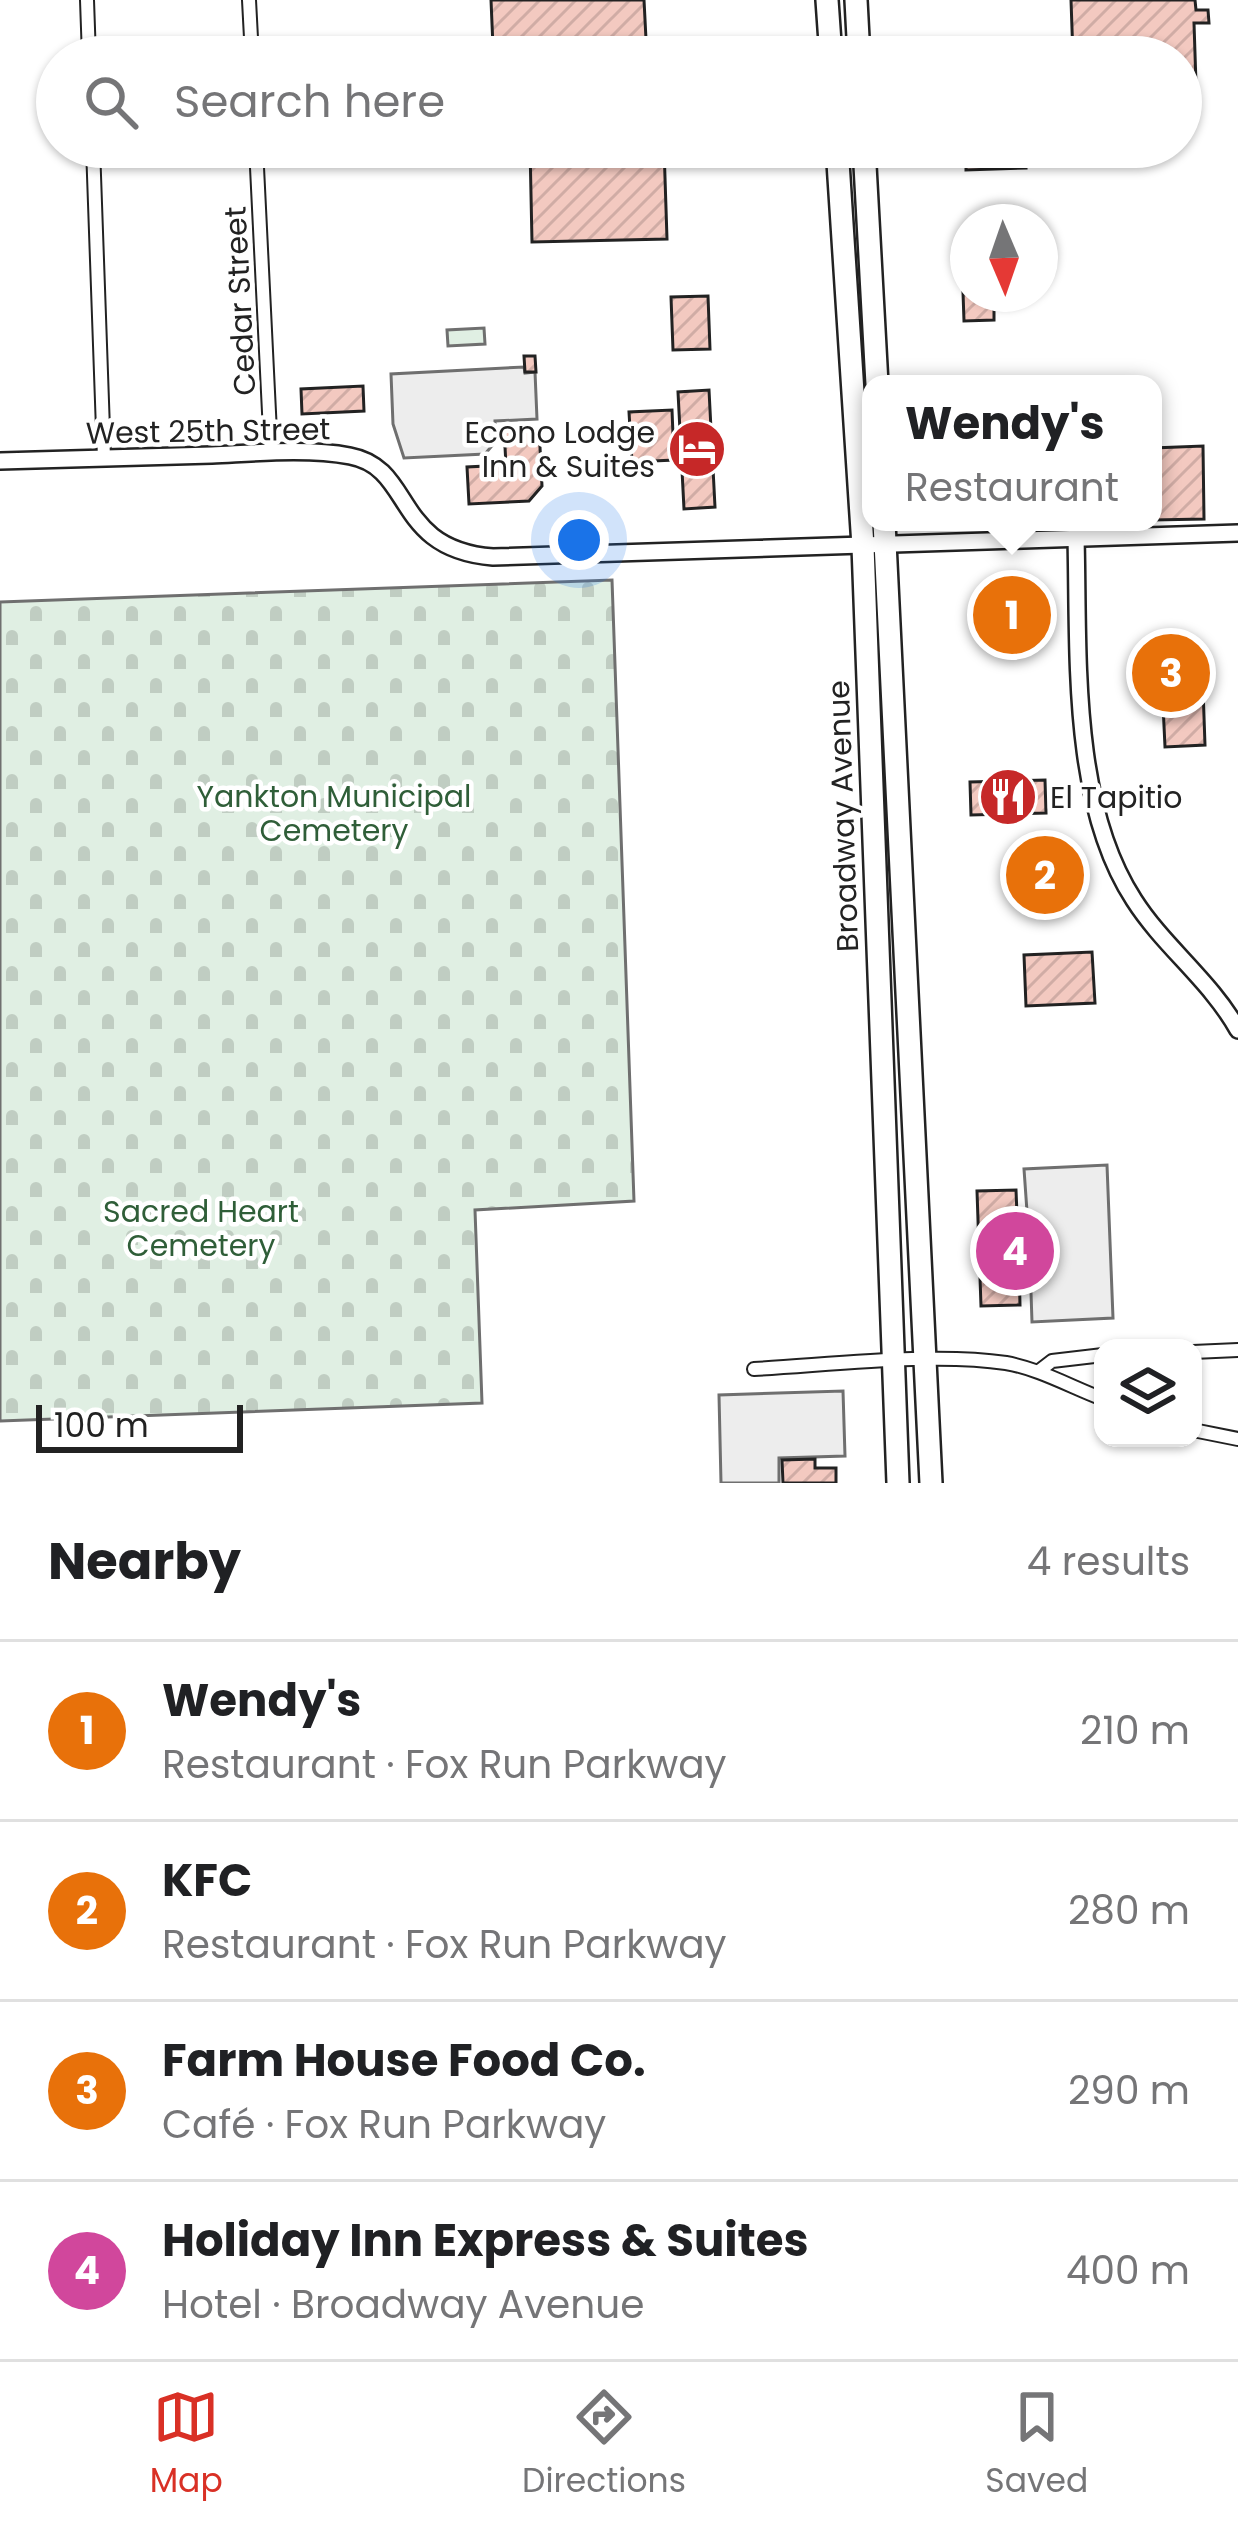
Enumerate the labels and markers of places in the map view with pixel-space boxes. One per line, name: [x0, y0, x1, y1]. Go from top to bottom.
place label: Econo Lodge Inn & Suites: [464, 411, 655, 488]
hotel icon: Econo Lodge Inn & Suites: [666, 418, 728, 480]
pin: 1: [973, 570, 1051, 660]
pin: 3: [1132, 628, 1210, 718]
restaurant icon: El Tapitio: [977, 766, 1039, 828]
place label: El Tapitio: [1050, 776, 1182, 819]
pin: 2: [1006, 830, 1084, 920]
pin: 4: [976, 1206, 1054, 1296]

